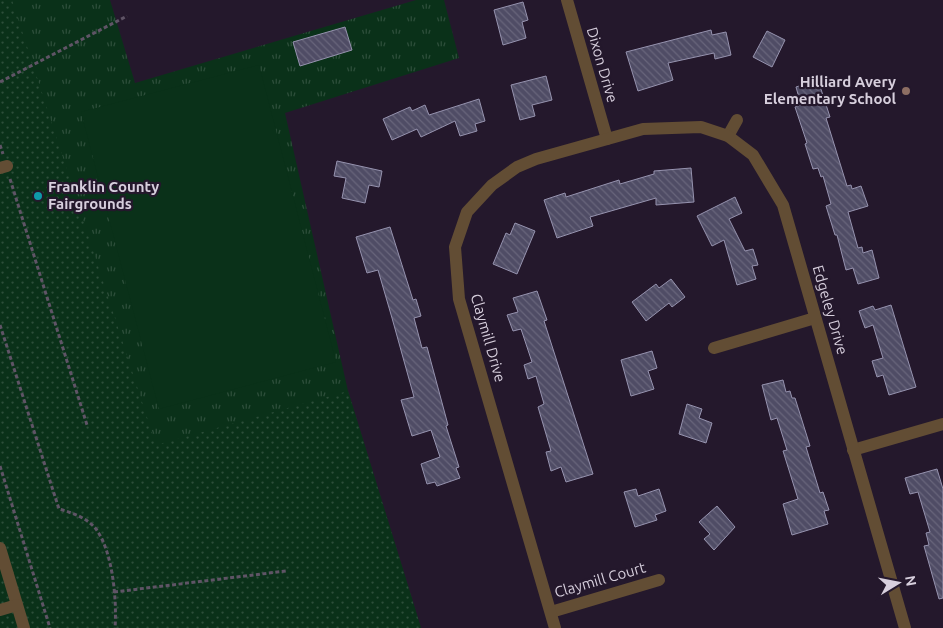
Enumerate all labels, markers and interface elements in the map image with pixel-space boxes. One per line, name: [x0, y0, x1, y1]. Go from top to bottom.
street label: Dixon Drive: [584, 25, 621, 105]
place label: Hilliard Avery Elementary School: [764, 73, 896, 107]
marker: Hilliard Avery Elementary School: [900, 85, 912, 97]
place label: Franklin County Fairgrounds: [48, 178, 159, 212]
marker: Franklin County Fairgrounds: [32, 190, 44, 202]
street label: Edgeley Drive: [810, 263, 851, 357]
street label: Claymill Drive: [468, 292, 509, 384]
street label: Claymill Court: [552, 558, 648, 601]
north arrow: [873, 558, 923, 608]
text: N: [902, 574, 920, 587]

